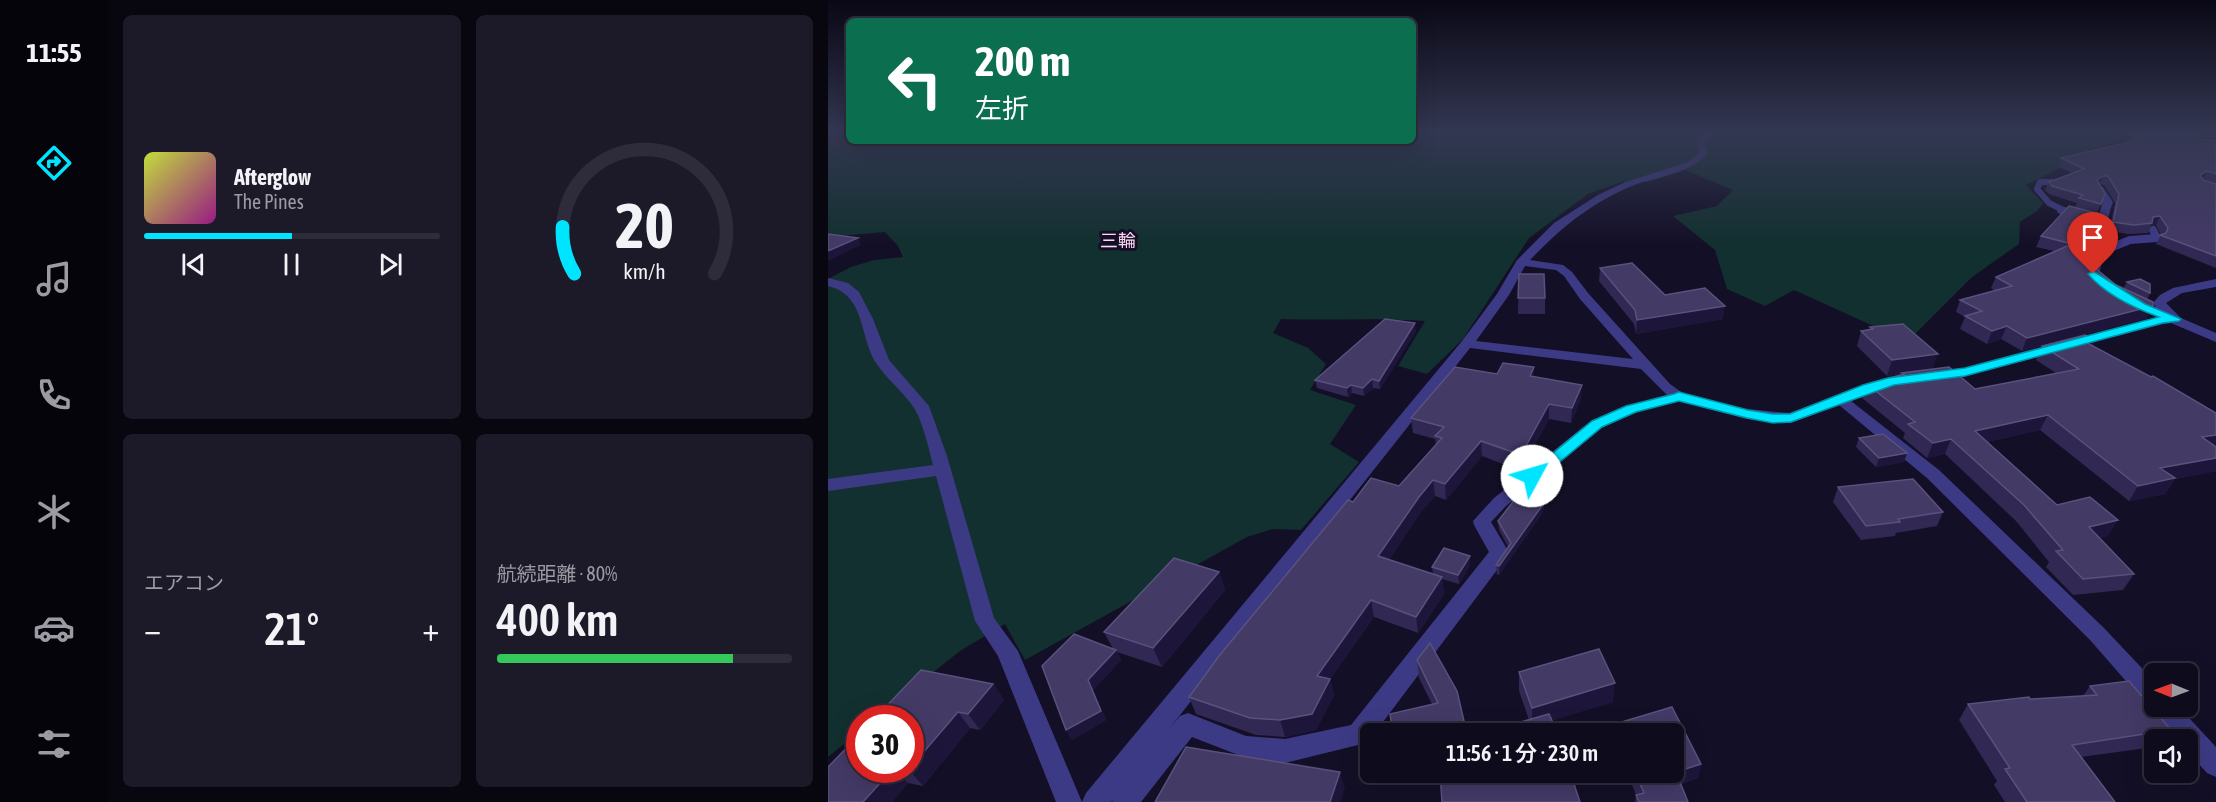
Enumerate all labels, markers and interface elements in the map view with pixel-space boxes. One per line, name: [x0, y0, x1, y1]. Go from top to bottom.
text: 11:55: [26, 37, 82, 68]
text: 200 m: [975, 37, 1070, 85]
icon: left: [876, 42, 954, 120]
text: 左折: [975, 93, 1029, 124]
icon: directions: [33, 142, 75, 184]
text: Afterglow: [234, 164, 311, 190]
text: The Pines: [234, 190, 304, 213]
text: 20: [615, 190, 674, 261]
pin: [2067, 212, 2118, 274]
icon: arrive: [2076, 221, 2109, 254]
district label: 三輪: [1100, 230, 1136, 251]
icon: previous: [177, 248, 210, 281]
icon: pause: [275, 248, 308, 281]
icon: next: [374, 248, 407, 281]
icon: music: [33, 258, 75, 300]
text: km/h: [623, 259, 666, 284]
icon: phone: [33, 374, 75, 416]
position arrow: [1500, 444, 1564, 508]
icon: climate: [33, 491, 75, 533]
text: 航続距離 · 80%: [497, 562, 617, 585]
text: エアコン: [144, 571, 224, 594]
text: 400 km: [497, 594, 618, 646]
text: 21°: [264, 603, 319, 655]
icon: car: [33, 607, 75, 649]
text: −: [144, 610, 161, 648]
text: +: [422, 610, 439, 648]
north arrow: [2144, 663, 2198, 717]
map controls: [2144, 663, 2198, 783]
speed limit sign: 30: [846, 705, 924, 783]
icon: filters: [33, 723, 75, 765]
button: sound: [2144, 729, 2198, 783]
text: 11:56 · 1 分 · 230 m: [1446, 740, 1598, 766]

